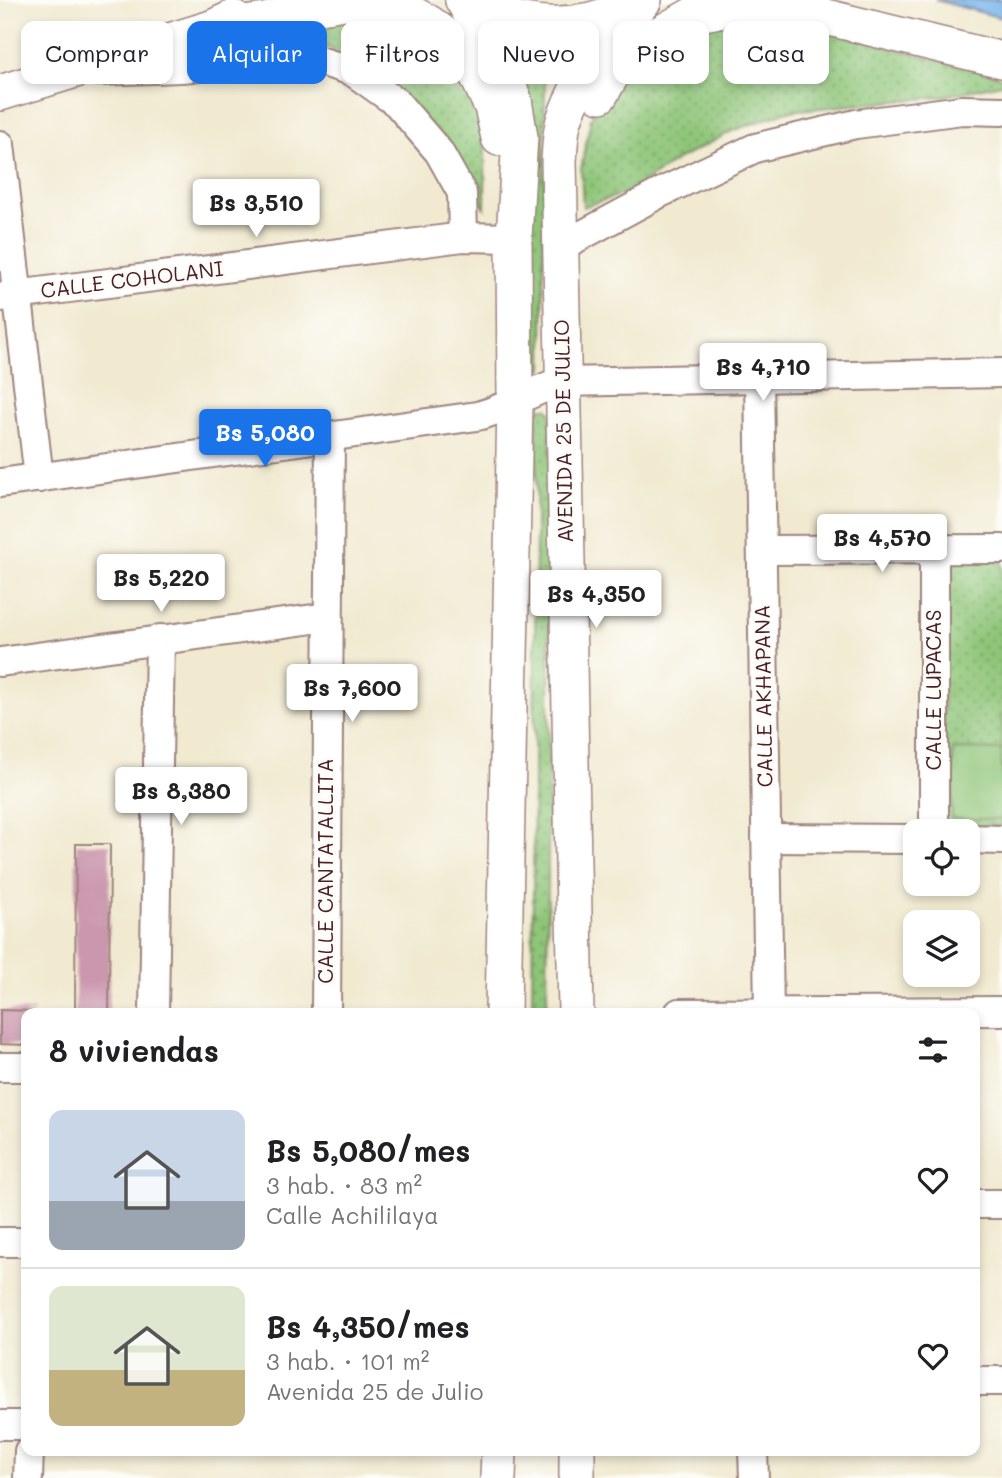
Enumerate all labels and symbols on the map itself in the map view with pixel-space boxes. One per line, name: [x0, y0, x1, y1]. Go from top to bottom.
pin: Bs 3,510: [184, 180, 328, 239]
street label: CALLE COHOLANI: [39, 254, 225, 303]
street label: AVENIDA 25 DE JULIO: [547, 319, 578, 543]
pin: Bs 4,710: [691, 344, 835, 403]
pin: Bs 5,080: [193, 410, 337, 469]
pin: Bs 4,570: [810, 514, 954, 574]
pin: Bs 5,220: [89, 554, 233, 614]
pin: Bs 4,350: [524, 570, 668, 630]
street label: CALLE AKHAPANA: [747, 604, 778, 788]
street label: CALLE LUPACAS: [919, 609, 946, 771]
pin: Bs 7,600: [280, 664, 424, 724]
street label: CALLE CANTATALLITA: [311, 758, 338, 984]
pin: Bs 8,380: [109, 768, 253, 827]

